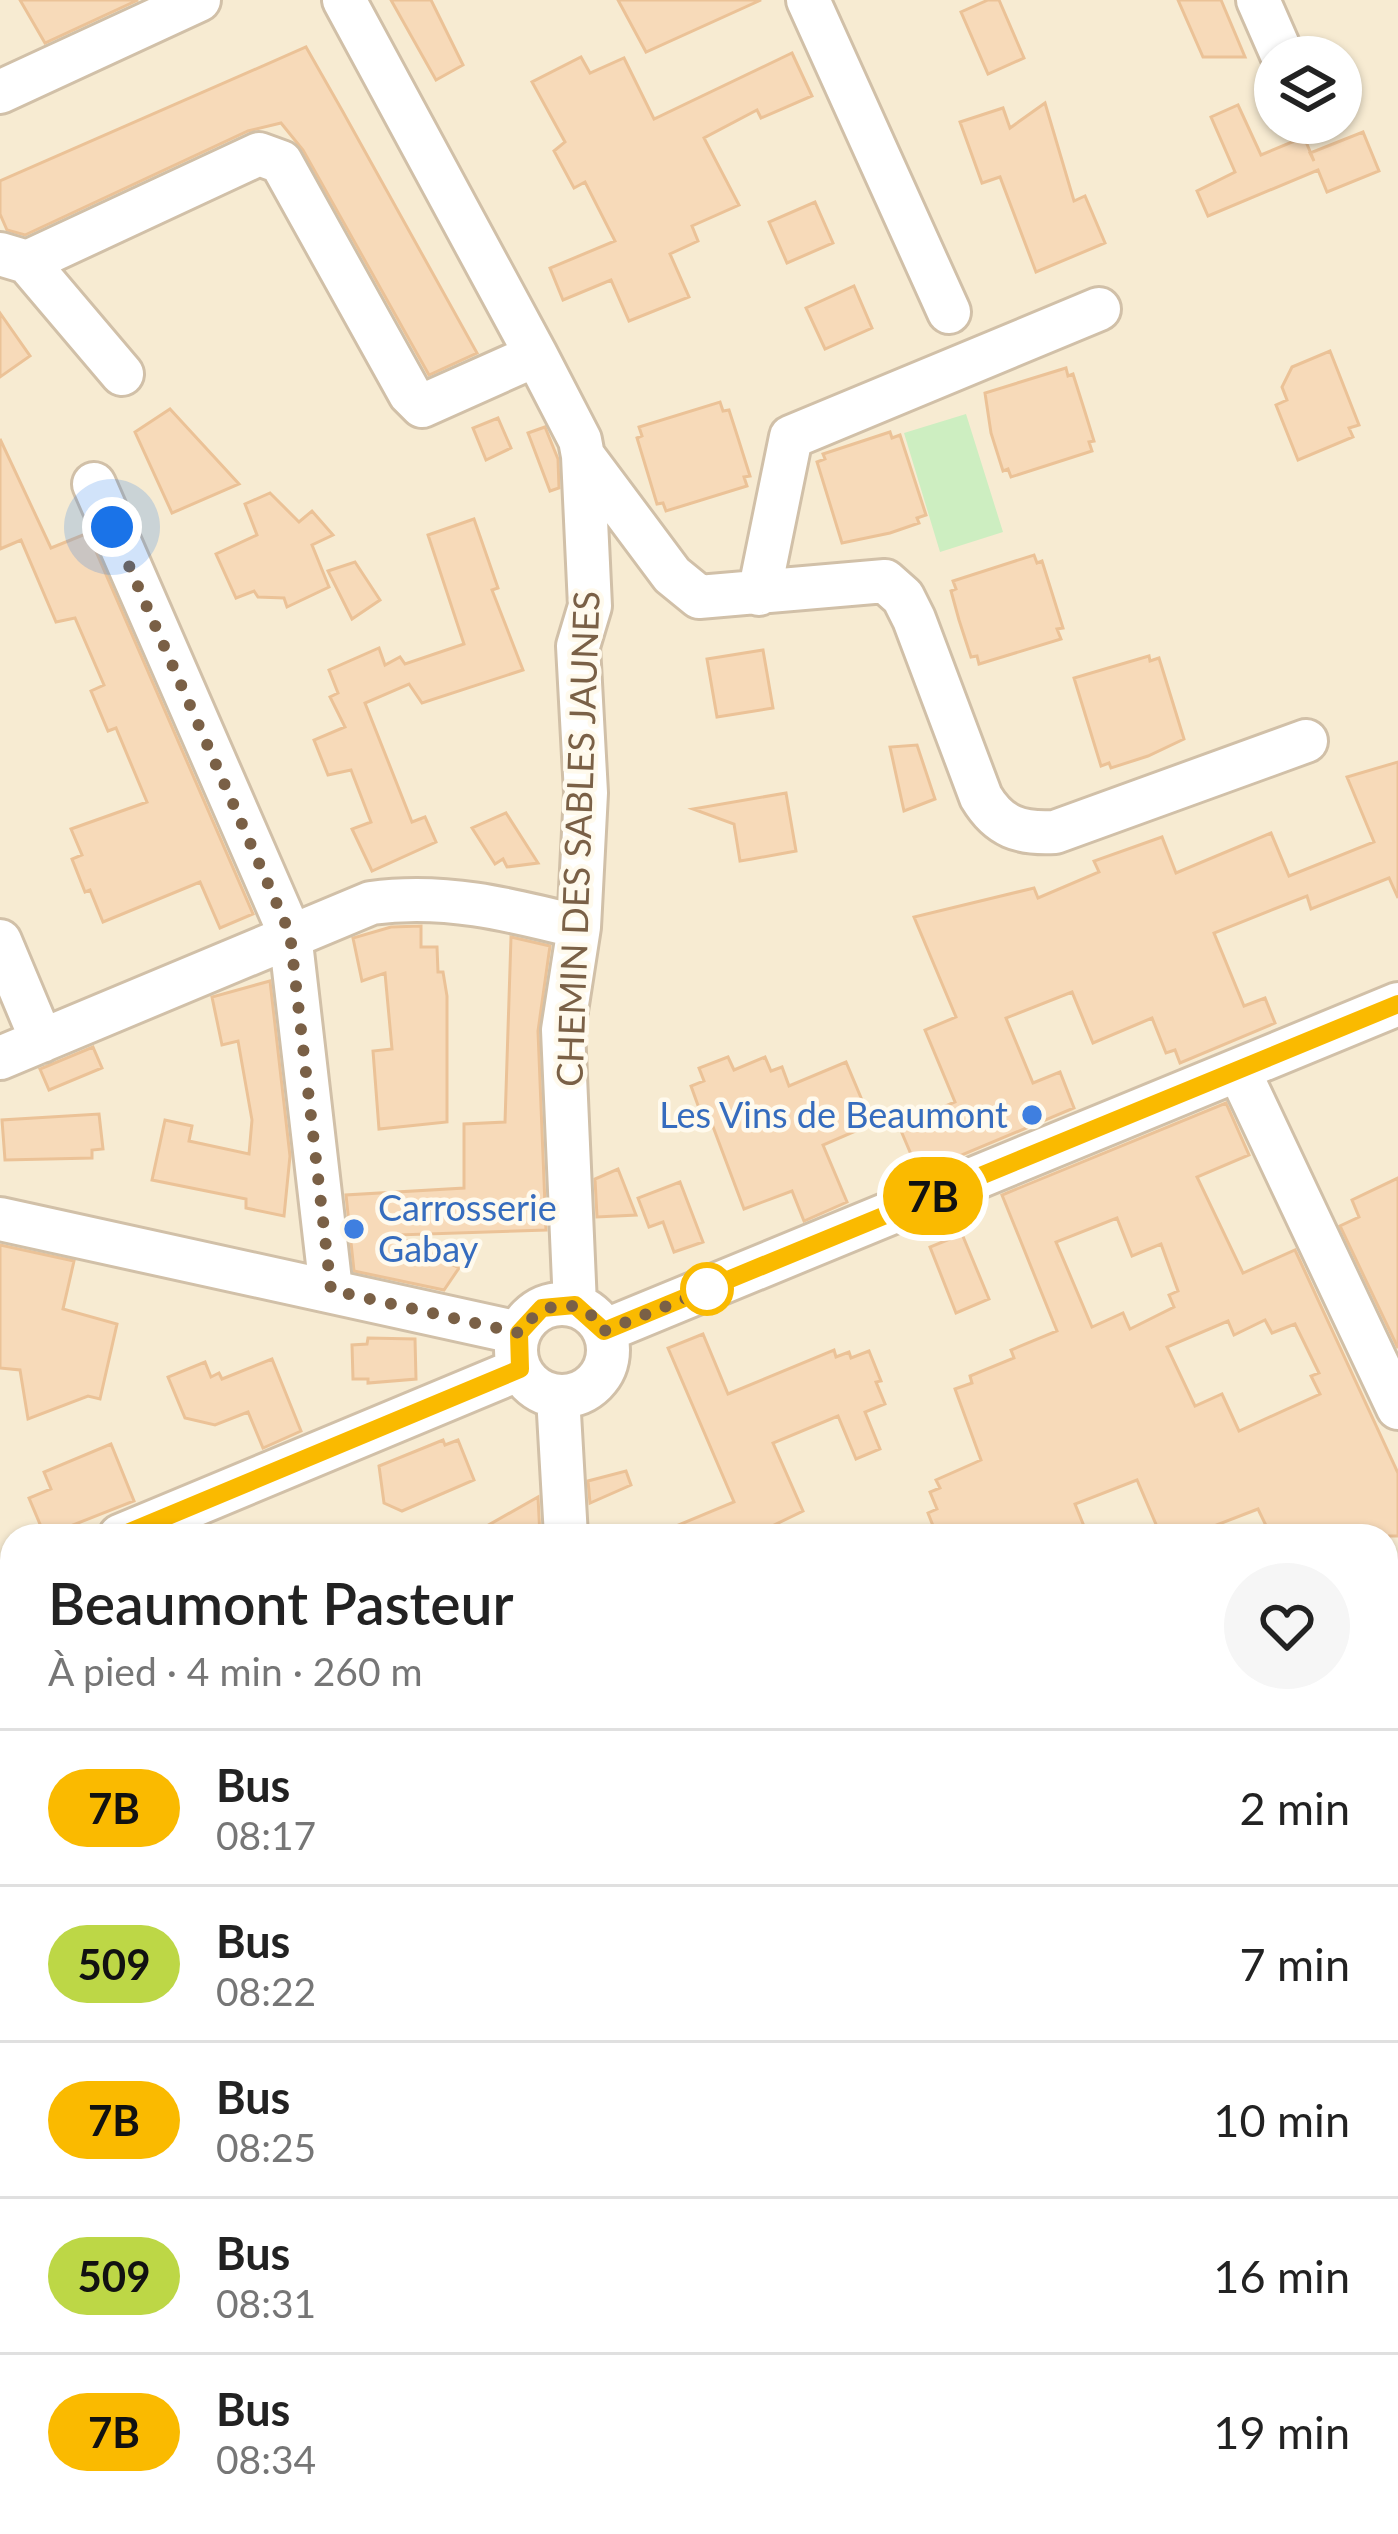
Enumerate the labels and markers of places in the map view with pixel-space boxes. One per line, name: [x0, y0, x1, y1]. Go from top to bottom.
place label: Les Vins de Beaumont: [659, 1092, 1008, 1136]
marker: Les Vins de Beaumont: [1019, 1102, 1045, 1128]
place label: Carrosserie Gabay: [378, 1185, 557, 1270]
marker: Carrosserie Gabay: [341, 1216, 367, 1242]
unlabelled marker: [682, 1264, 732, 1314]

